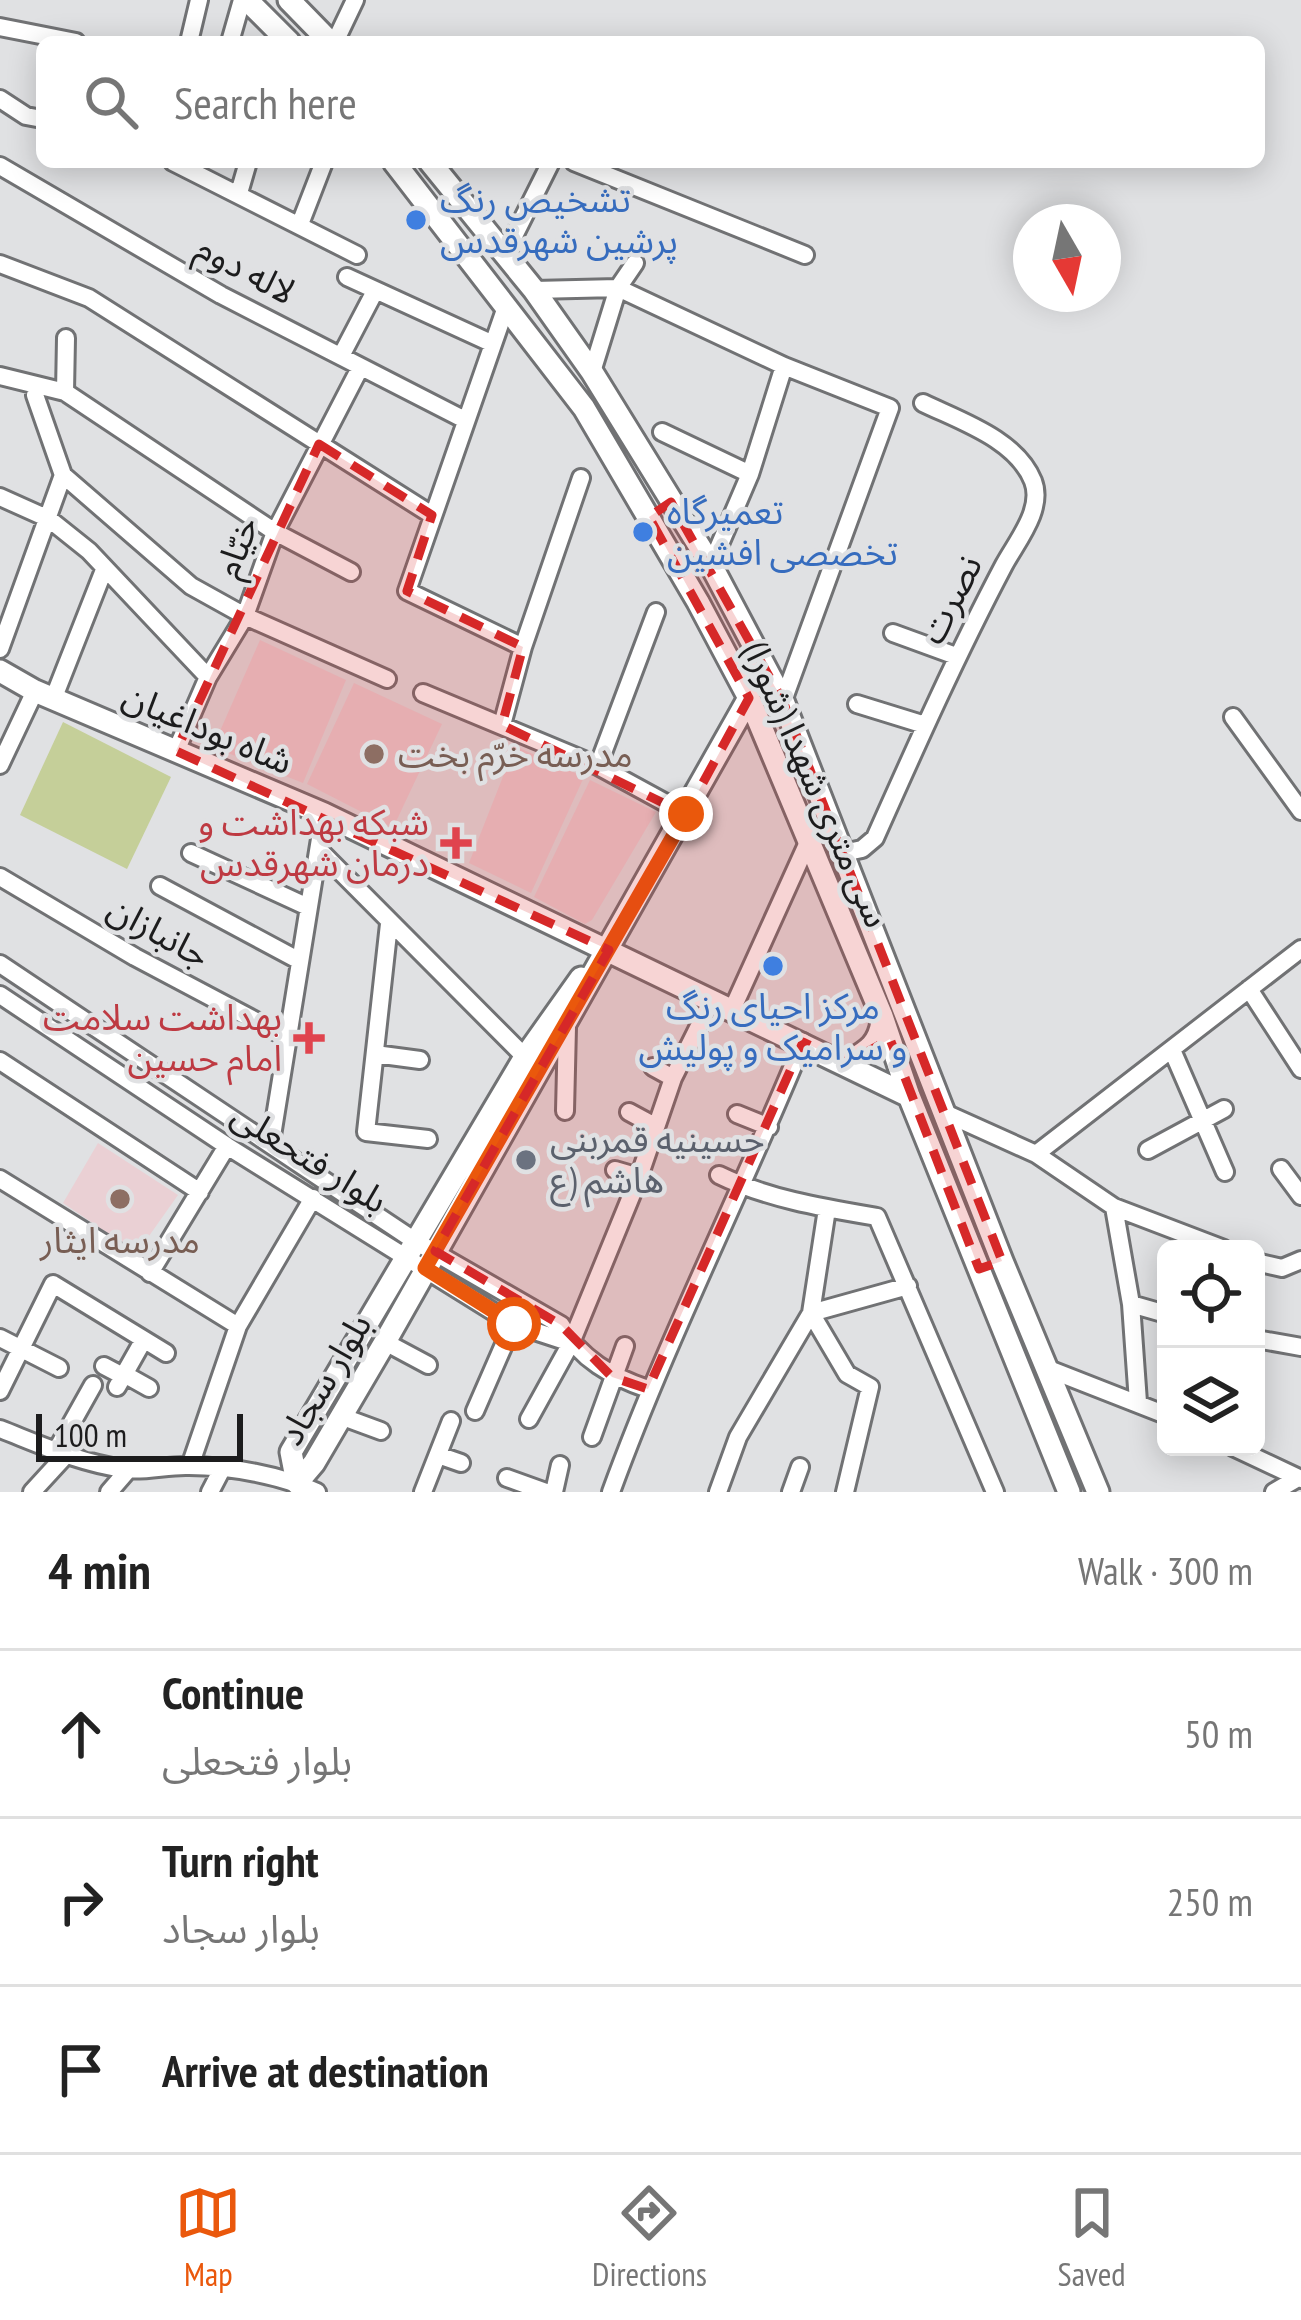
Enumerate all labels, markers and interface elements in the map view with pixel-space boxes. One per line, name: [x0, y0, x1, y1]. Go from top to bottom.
search box: [36, 36, 1265, 168]
icon: search: [78, 69, 144, 135]
text: Search here: [174, 73, 357, 131]
place label: تشخیص رنگ پرشین شهرقدس: [440, 175, 678, 264]
north arrow: [1013, 204, 1121, 312]
marker: تشخیص رنگ پرشین شهرقدس: [403, 207, 429, 233]
street label: لاله دوم: [186, 223, 304, 319]
place label: تعمیرگاه تخصصی افشین: [667, 487, 898, 575]
street label: خیّام: [202, 509, 273, 586]
marker: تعمیرگاه تخصصی افشین: [630, 519, 656, 545]
street label: نصرت: [907, 546, 992, 651]
street label: سی متری شهدا (شورا): [733, 633, 902, 934]
street label: شاه بوداغیان: [116, 671, 300, 784]
place label: مدرسه خرّم بخت: [398, 730, 633, 782]
marker: مدرسه خرّم بخت: [361, 741, 387, 767]
route end: [659, 787, 713, 841]
place label: شبکه بهداشت و درمان شهرقدس: [198, 798, 429, 886]
marker: شبکه بهداشت و درمان شهرقدس: [440, 827, 472, 859]
street label: جانبازان: [100, 883, 219, 978]
marker: مرکز احیای رنگ و سرامیک و پولیش: [760, 953, 786, 979]
place label: مرکز احیای رنگ و سرامیک و پولیش: [639, 982, 907, 1071]
place label: بهداشت سلامت امام حسین: [43, 993, 282, 1086]
marker: بهداشت سلامت امام حسین: [293, 1022, 325, 1054]
street label: بلوار فتحعلی: [223, 1090, 397, 1223]
place label: حسینیه قمربنی هاشم (ع: [550, 1115, 765, 1208]
marker: حسینیه قمربنی هاشم (ع: [513, 1147, 539, 1173]
marker: مدرسه ایثار: [107, 1186, 133, 1212]
place label: مدرسه ایثار: [39, 1216, 200, 1263]
map controls: [1157, 1240, 1265, 1456]
button: locate: [1157, 1240, 1265, 1348]
route start: [487, 1297, 541, 1351]
street label: بلوار سجاد: [266, 1304, 381, 1453]
button: layers: [1157, 1348, 1265, 1456]
scale bar: [36, 1408, 243, 1461]
text: 100 m: [54, 1413, 127, 1456]
text: 4 min: [48, 1537, 151, 1603]
text: Walk · 300 m: [1078, 1545, 1253, 1596]
text: Continue: [162, 1663, 304, 1721]
icon: ahead: [48, 1701, 114, 1767]
text: 50 m: [1184, 1708, 1253, 1759]
text: بلوار فتحعلی: [162, 1735, 352, 1786]
text: Turn right: [162, 1831, 319, 1889]
icon: right: [48, 1869, 114, 1935]
text: 250 m: [1167, 1876, 1253, 1927]
text: بلوار سجاد: [162, 1903, 320, 1954]
icon: arrive: [48, 2037, 114, 2103]
text: Arrive at destination: [162, 2041, 489, 2099]
tab: Map: [175, 2180, 241, 2295]
tab: Directions: [592, 2180, 707, 2295]
tab: Saved: [1058, 2180, 1126, 2295]

